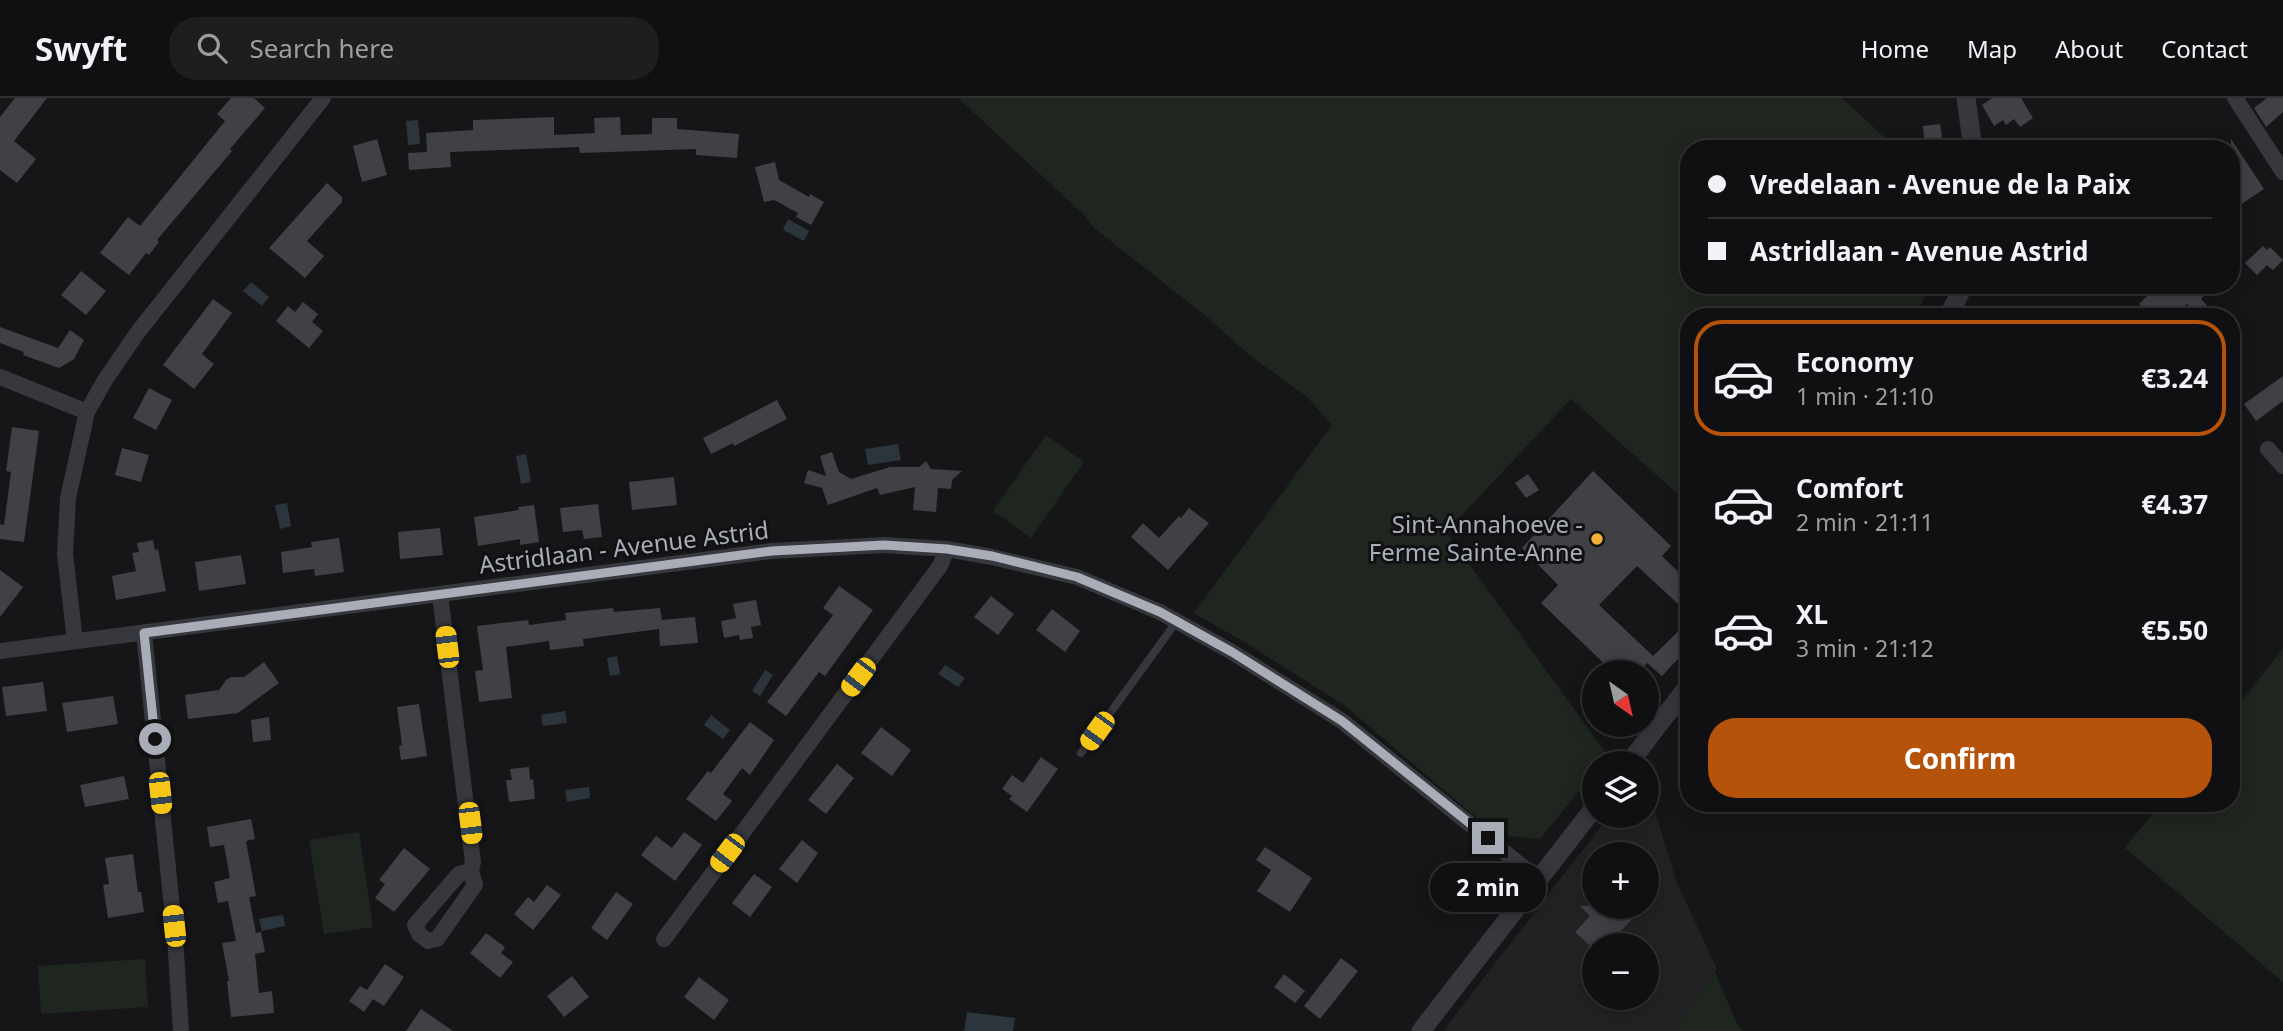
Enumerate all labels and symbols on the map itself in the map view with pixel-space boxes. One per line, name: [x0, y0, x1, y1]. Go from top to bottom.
place label: Sint-Annahoeve - Ferme Sainte-Anne: [1369, 507, 1583, 568]
street label: Astridlaan - Avenue Astrid: [477, 512, 770, 581]
marker: Sint-Annahoeve - Ferme Sainte-Anne: [1589, 531, 1605, 547]
car: [435, 625, 460, 669]
car: [837, 654, 880, 700]
north arrow: [1582, 660, 1659, 737]
car: [1077, 708, 1118, 754]
route start: [139, 723, 171, 755]
car: [148, 771, 173, 815]
car: [458, 801, 483, 845]
route end: [1472, 822, 1504, 854]
car: [706, 830, 749, 876]
callout: 2 min: [1430, 862, 1546, 912]
car: [162, 904, 187, 948]

